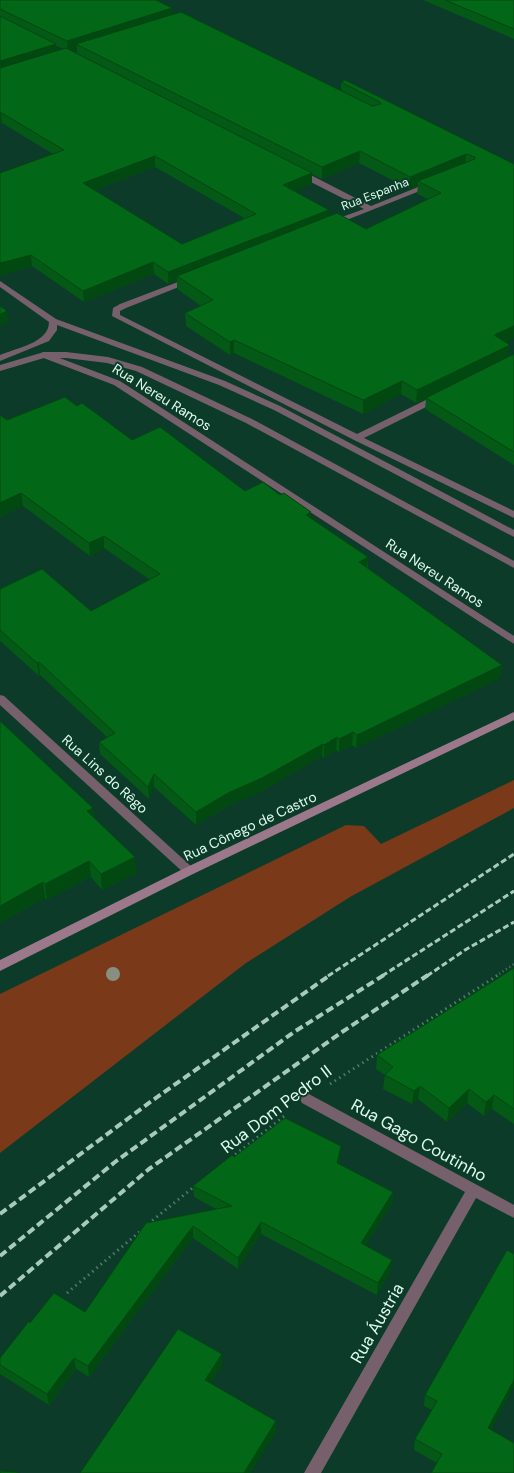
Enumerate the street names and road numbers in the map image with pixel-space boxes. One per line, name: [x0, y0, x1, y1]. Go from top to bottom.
street label: Rua Espanha: [339, 174, 411, 214]
street label: Rua Nereu Ramos: [109, 359, 215, 435]
street label: Rua Nereu Ramos: [383, 535, 487, 611]
street label: Rua Lins do Rêgo: [58, 731, 152, 817]
street label: Rua Cônego de Castro: [180, 787, 320, 865]
street label: Rua Dom Pedro II: [216, 1060, 336, 1158]
street label: Rua Gago Coutinho: [347, 1094, 491, 1186]
street label: Rua Áustria: [345, 1279, 409, 1367]

